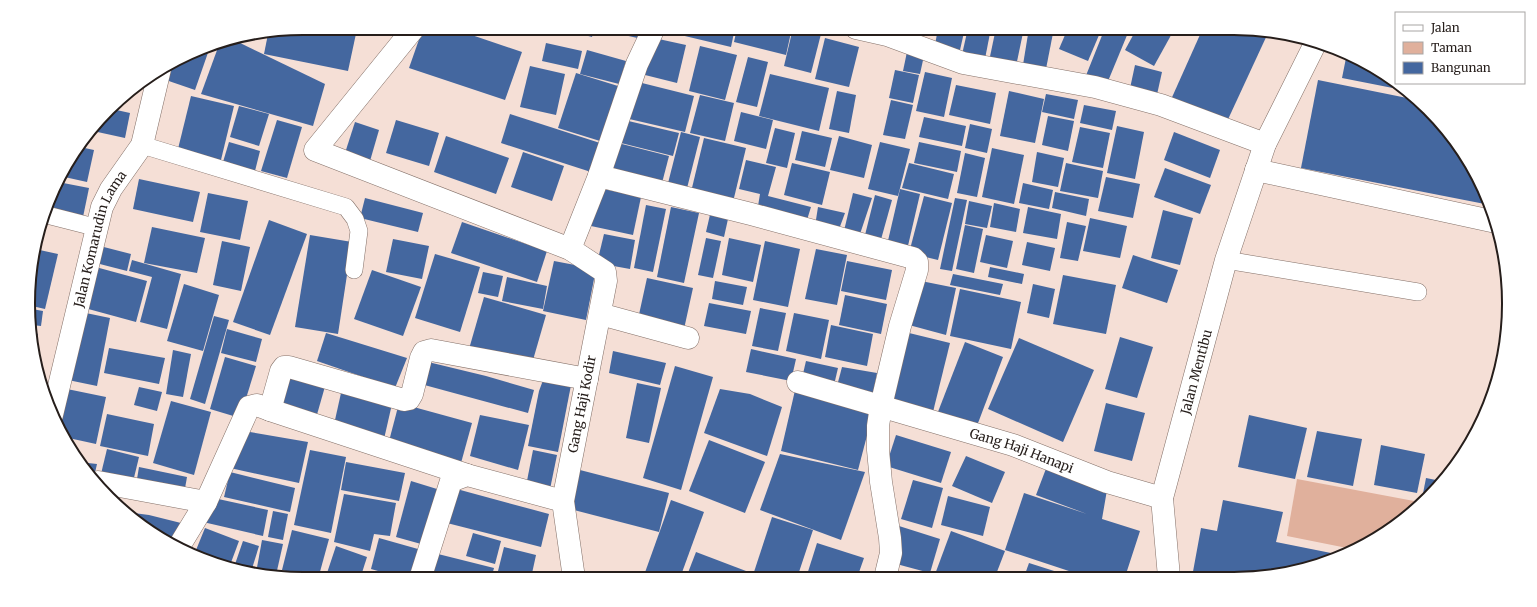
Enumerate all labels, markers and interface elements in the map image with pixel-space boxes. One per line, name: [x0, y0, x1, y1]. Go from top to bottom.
legend: [1395, 12, 1525, 84]
text: Jalan: [1430, 20, 1460, 35]
text: Taman: [1431, 40, 1472, 55]
text: Bangunan: [1431, 60, 1491, 75]
street label: Jalan Komarudin Lama: [69, 167, 130, 310]
street label: Jalan Mentibu: [1176, 327, 1215, 417]
street label: Gang Haji Kodir: [564, 354, 600, 454]
street label: Gang Haji Hanapi: [968, 424, 1076, 477]

